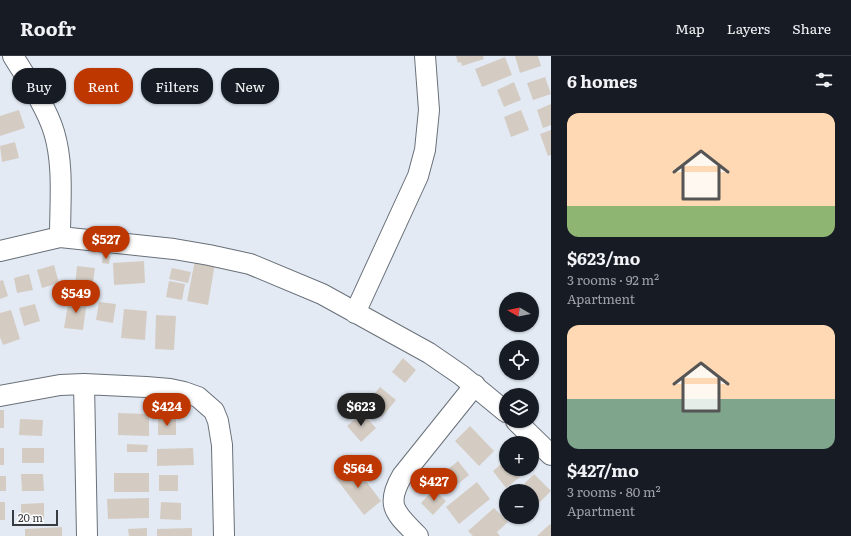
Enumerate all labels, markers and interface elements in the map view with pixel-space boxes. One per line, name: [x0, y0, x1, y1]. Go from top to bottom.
text: Roofr: [20, 14, 76, 42]
text: Map: [675, 18, 705, 38]
text: Layers: [727, 18, 770, 38]
text: Share: [792, 18, 831, 38]
chip: Buy: [12, 68, 66, 104]
chip: Rent: [74, 68, 133, 104]
chip: Filters: [141, 68, 213, 104]
chip: New: [221, 68, 279, 104]
text: 6 homes: [567, 68, 637, 93]
icon: filters: [813, 69, 835, 91]
icon: home: [665, 139, 737, 211]
pin: $527: [82, 226, 130, 260]
text: $527: [92, 229, 120, 248]
text: $623/mo: [567, 245, 640, 270]
text: 3 rooms · 92 m²: [567, 270, 659, 289]
pin: $549: [52, 280, 100, 314]
text: $549: [61, 283, 91, 302]
text: Apartment: [567, 289, 635, 308]
north arrow: [499, 292, 539, 332]
map controls: [499, 292, 539, 524]
button: locate: [499, 340, 539, 380]
icon: home: [665, 351, 737, 423]
button: layers: [499, 388, 539, 428]
pin: $424: [143, 393, 191, 427]
pin: $623: [337, 393, 385, 427]
text: $424: [152, 396, 182, 415]
text: $623: [346, 396, 376, 415]
button: +: [499, 436, 539, 476]
pin: $564: [334, 455, 382, 489]
text: $427/mo: [567, 457, 639, 482]
text: $564: [343, 458, 373, 477]
pin: $427: [410, 468, 458, 502]
text: $427: [419, 471, 449, 490]
text: 3 rooms · 80 m²: [567, 482, 661, 501]
button: −: [499, 484, 539, 524]
text: Apartment: [567, 501, 635, 520]
scale bar: [12, 508, 58, 527]
text: 20 m: [18, 509, 43, 525]

